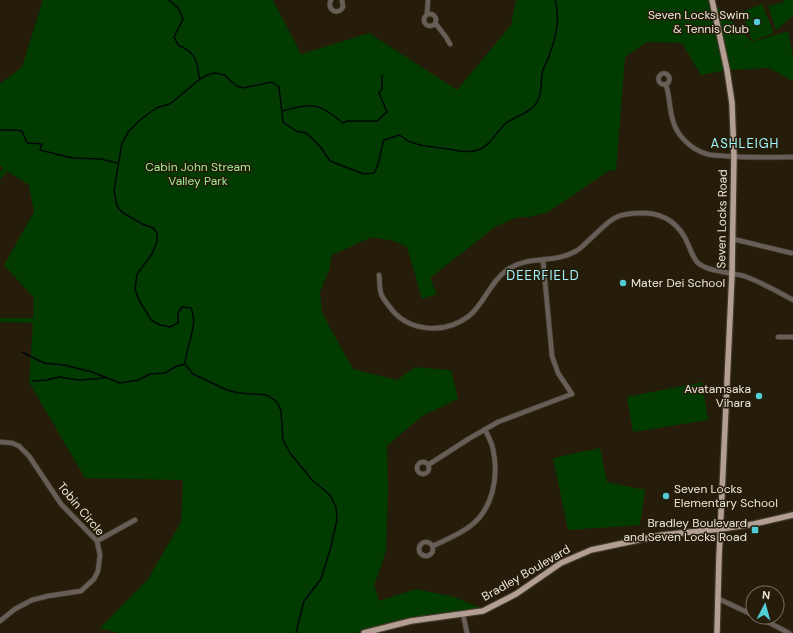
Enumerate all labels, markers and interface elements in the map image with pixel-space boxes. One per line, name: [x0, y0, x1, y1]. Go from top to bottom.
place label: Seven Locks Swim & Tennis Club: [648, 7, 749, 37]
marker: Seven Locks Swim & Tennis Club: [752, 17, 762, 27]
district label: ASHLEIGH: [711, 135, 779, 152]
park label: Cabin John Stream Valley Park: [145, 159, 251, 189]
street label: Seven Locks Road: [713, 169, 731, 269]
district label: DEERFIELD: [506, 267, 580, 284]
place label: Mater Dei School: [631, 275, 725, 291]
marker: Mater Dei School: [618, 278, 628, 288]
place label: Avatamsaka Vihara: [684, 381, 751, 411]
marker: Avatamsaka Vihara: [754, 391, 764, 401]
street label: Tobin Circle: [54, 479, 108, 539]
place label: Seven Locks Elementary School: [674, 481, 778, 511]
marker: Seven Locks Elementary School: [661, 491, 671, 501]
place label: Bradley Boulevard and Seven Locks Road: [624, 515, 747, 545]
marker: Bradley Boulevard and Seven Locks Road: [750, 525, 760, 535]
street label: Bradley Boulevard: [479, 541, 573, 605]
north arrow: [745, 585, 785, 625]
text: N: [761, 588, 771, 602]

